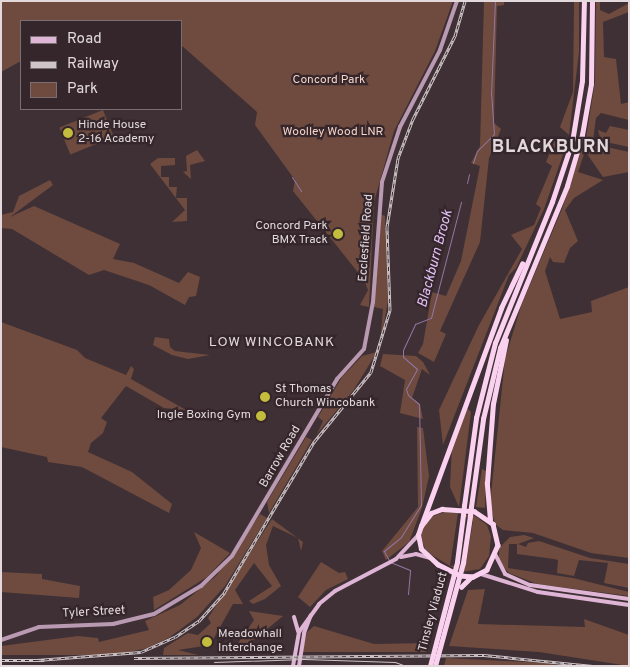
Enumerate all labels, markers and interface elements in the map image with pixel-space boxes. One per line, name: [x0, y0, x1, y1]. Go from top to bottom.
legend: [20, 20, 182, 110]
text: Road: [67, 30, 102, 49]
text: Railway: [67, 55, 119, 74]
park label: Concord Park: [293, 74, 365, 88]
text: Park: [67, 80, 98, 99]
place label: Hinde House 2-16 Academy: [78, 119, 155, 147]
park label: Woolley Wood LNR: [282, 126, 384, 140]
marker: Hinde House 2-16 Academy: [62, 127, 74, 139]
district label: BLACKBURN: [491, 137, 611, 159]
street label: Ecclesfield Road: [357, 194, 377, 282]
water label: Blackburn Brook: [415, 208, 457, 310]
place label: Concord Park BMX Track: [255, 220, 328, 248]
marker: Concord Park BMX Track: [332, 228, 344, 240]
district label: LOW WINCOBANK: [207, 335, 337, 351]
place label: St Thomas Church Wincobank: [275, 383, 376, 411]
marker: St Thomas Church Wincobank: [259, 391, 271, 403]
place label: Ingle Boxing Gym: [157, 409, 251, 423]
marker: Ingle Boxing Gym: [255, 410, 267, 422]
street label: Barrow Road: [257, 423, 305, 491]
street label: Tinsley Viaduct: [416, 570, 452, 654]
street label: Tyler Street: [62, 604, 126, 622]
place label: Meadowhall Interchange: [218, 628, 283, 656]
marker: Meadowhall Interchange: [200, 635, 214, 649]

